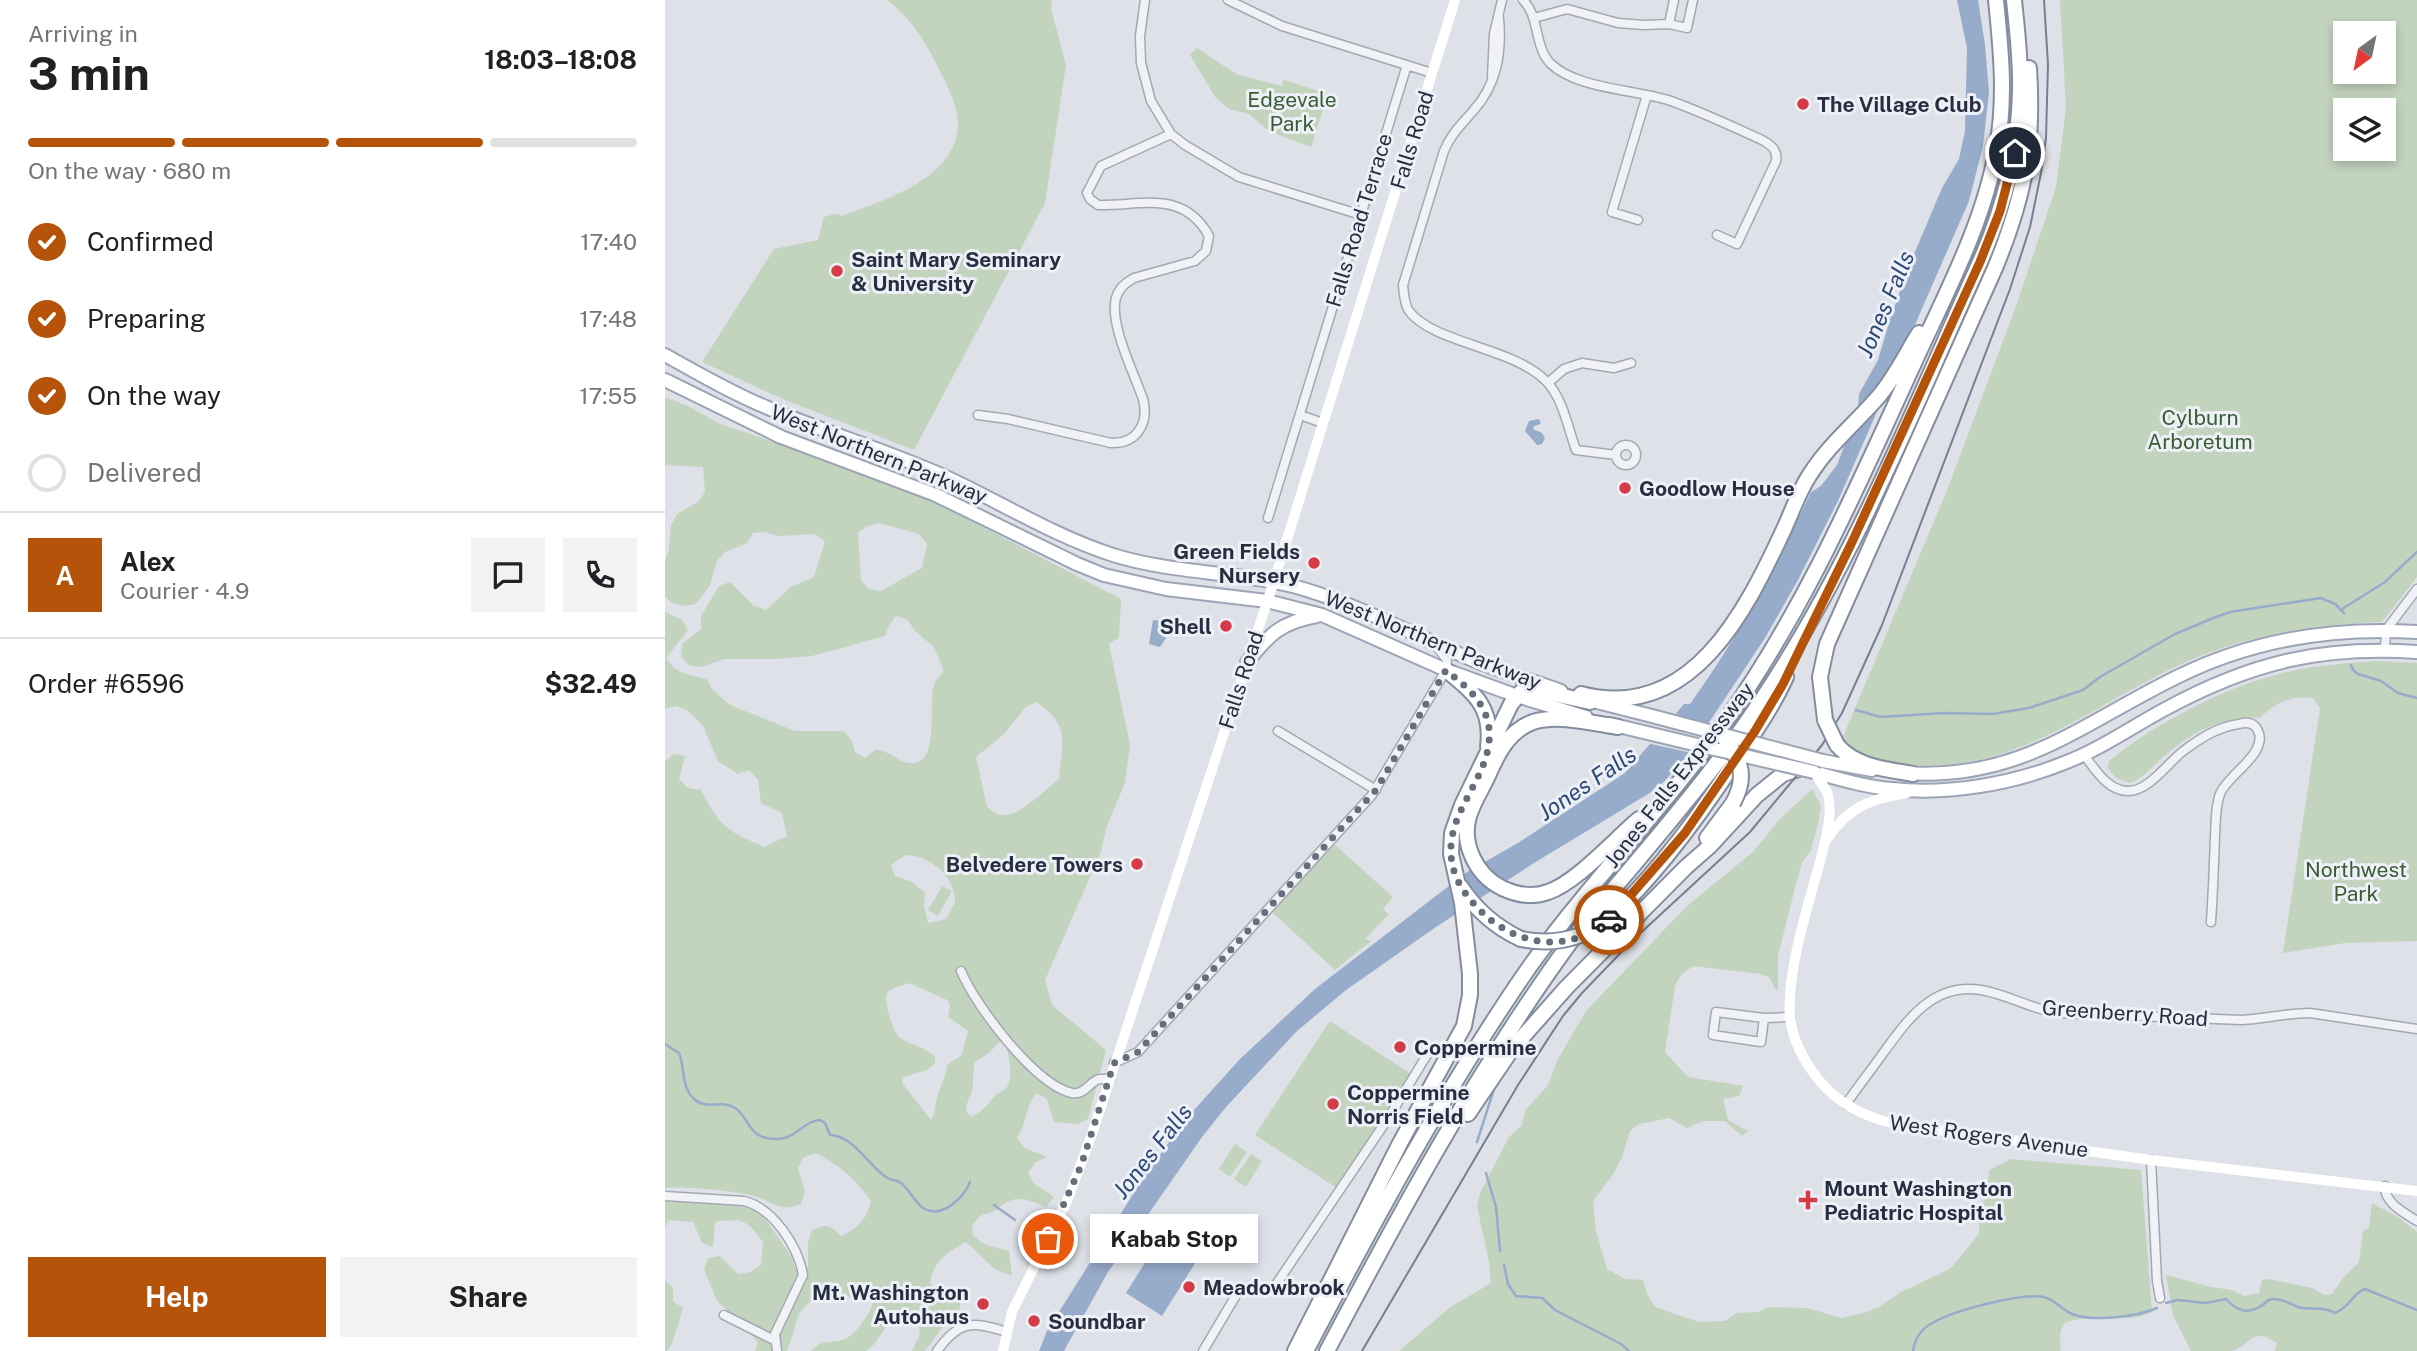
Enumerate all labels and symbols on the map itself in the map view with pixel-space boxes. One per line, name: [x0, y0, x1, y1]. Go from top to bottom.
north arrow: [2333, 21, 2396, 84]
park label: Edgevale Park: [1247, 87, 1337, 136]
street label: Falls Road: [1385, 88, 1439, 192]
place label: The Village Club: [1817, 92, 1981, 117]
marker: The Village Club: [1795, 96, 1811, 112]
pin: [1985, 123, 2045, 183]
street label: Falls Road Terrace: [1321, 130, 1397, 310]
place label: Saint Mary Seminary & University: [851, 247, 1061, 296]
water label: Jones Falls: [1851, 247, 1919, 361]
marker: Saint Mary Seminary & University: [829, 263, 845, 279]
street label: West Northern Parkway: [767, 399, 991, 509]
park label: Cylburn Arboretum: [2147, 405, 2253, 454]
place label: Goodlow House: [1639, 476, 1795, 501]
marker: Goodlow House: [1617, 480, 1633, 496]
place label: Green Fields Nursery: [1173, 539, 1300, 588]
marker: Green Fields Nursery: [1306, 555, 1322, 571]
street label: West Northern Parkway: [1321, 585, 1545, 695]
place label: Shell: [1159, 614, 1212, 639]
marker: Shell: [1218, 618, 1234, 634]
street label: Falls Road: [1213, 628, 1269, 732]
street label: Jones Falls Expressway: [1599, 677, 1759, 873]
water label: Jones Falls: [1533, 740, 1641, 826]
place label: Belvedere Towers: [946, 852, 1123, 877]
marker: Belvedere Towers: [1129, 856, 1145, 872]
park label: Northwest Park: [2305, 857, 2407, 906]
courier: [1574, 885, 1644, 955]
street label: Greenberry Road: [2041, 995, 2209, 1031]
place label: Coppermine: [1414, 1035, 1537, 1060]
marker: Coppermine: [1392, 1039, 1408, 1055]
place label: Coppermine Norris Field: [1347, 1080, 1470, 1129]
marker: Coppermine Norris Field: [1325, 1096, 1341, 1112]
water label: Jones Falls: [1107, 1098, 1197, 1204]
street label: West Rogers Avenue: [1888, 1110, 2090, 1162]
place label: Mount Washington Pediatric Hospital: [1824, 1176, 2012, 1225]
marker: Mount Washington Pediatric Hospital: [1798, 1190, 1818, 1210]
pin: [1018, 1209, 1078, 1269]
callout: Kabab Stop: [1090, 1214, 1258, 1264]
place label: Meadowbrook: [1203, 1275, 1345, 1300]
marker: Meadowbrook: [1181, 1279, 1197, 1295]
place label: Mt. Washington Autohaus: [812, 1280, 969, 1329]
marker: Mt. Washington Autohaus: [975, 1296, 991, 1312]
place label: Soundbar: [1048, 1309, 1146, 1334]
marker: Soundbar: [1026, 1313, 1042, 1329]

